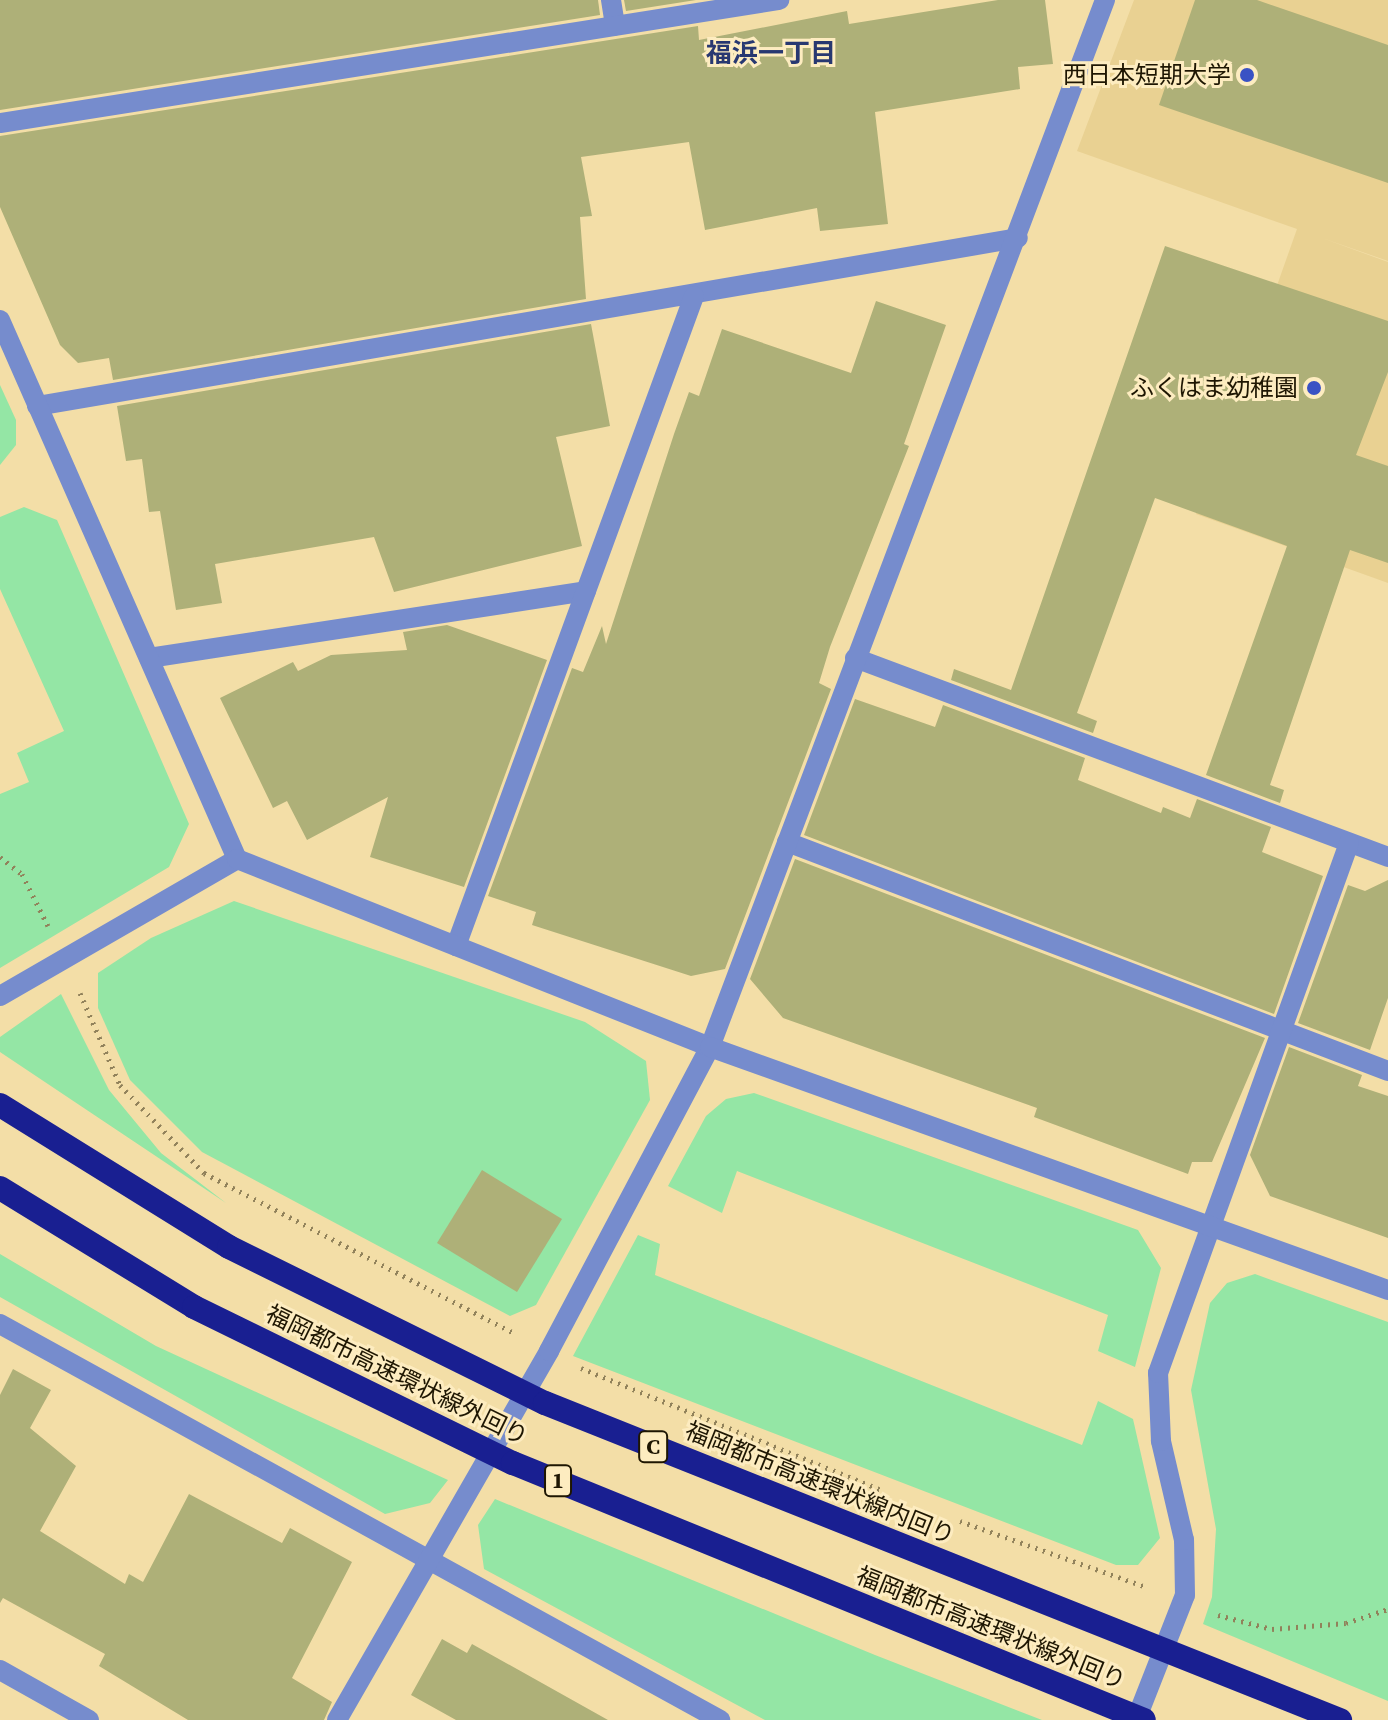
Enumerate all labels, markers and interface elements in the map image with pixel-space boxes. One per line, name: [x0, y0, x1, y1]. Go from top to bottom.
district label: 福浜一丁目: [706, 38, 836, 70]
place label: 西日本短期大学: [1063, 61, 1231, 89]
marker: 西日本短期大学: [1238, 66, 1256, 84]
place label: ふくはま幼稚園: [1130, 374, 1298, 402]
marker: ふくはま幼稚園: [1305, 379, 1323, 397]
street label: 福岡都市高速環状線外回り: [261, 1299, 533, 1451]
street label: 福岡都市高速環状線内回り: [681, 1416, 959, 1550]
road number: C: [637, 1429, 669, 1465]
road number: 1: [544, 1463, 572, 1499]
street label: 福岡都市高速環状線外回り: [852, 1561, 1130, 1695]

